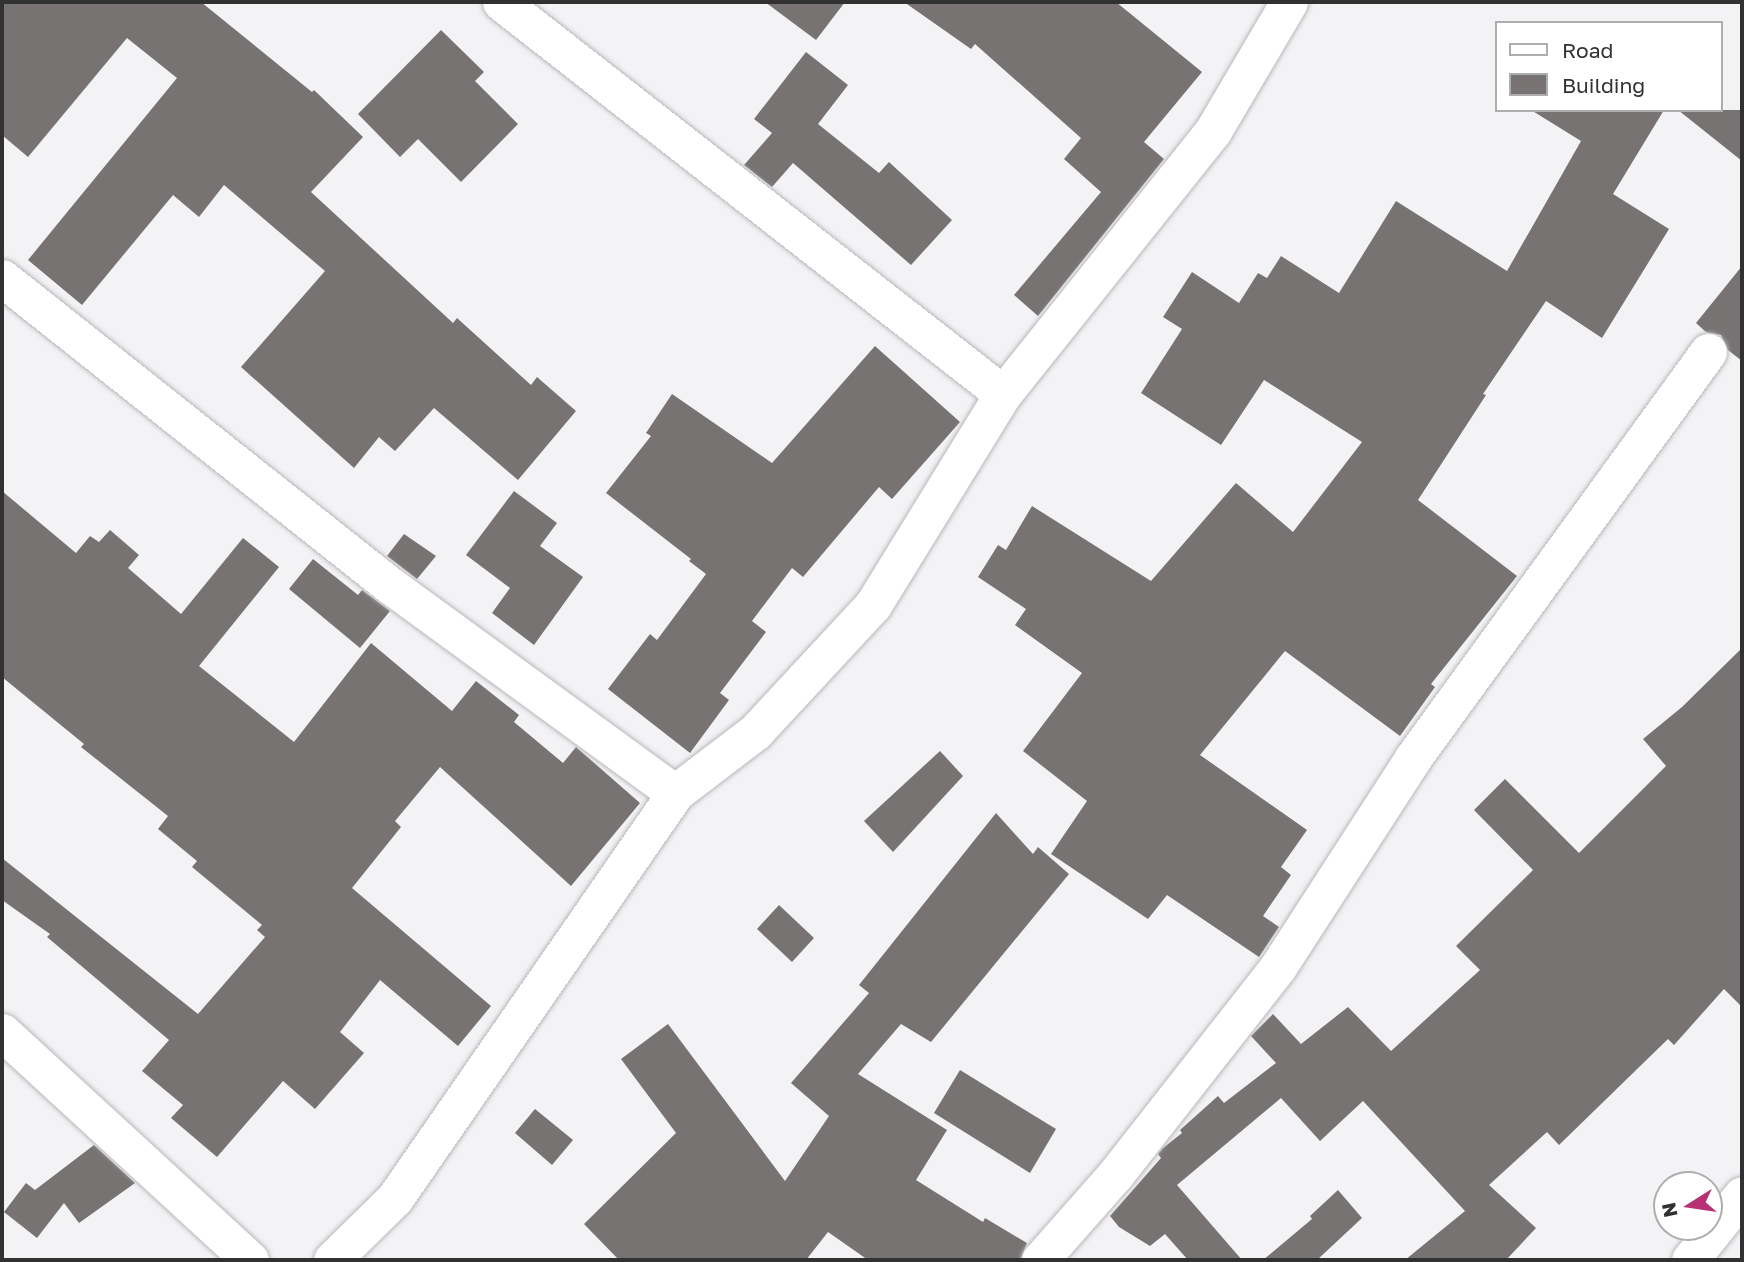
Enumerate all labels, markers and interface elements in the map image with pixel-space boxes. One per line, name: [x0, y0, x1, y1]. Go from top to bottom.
legend: [1496, 21, 1723, 112]
text: Road: [1562, 37, 1613, 63]
text: Building: [1562, 72, 1645, 98]
north arrow: [1653, 1171, 1723, 1241]
text: N: [1656, 1201, 1682, 1220]

